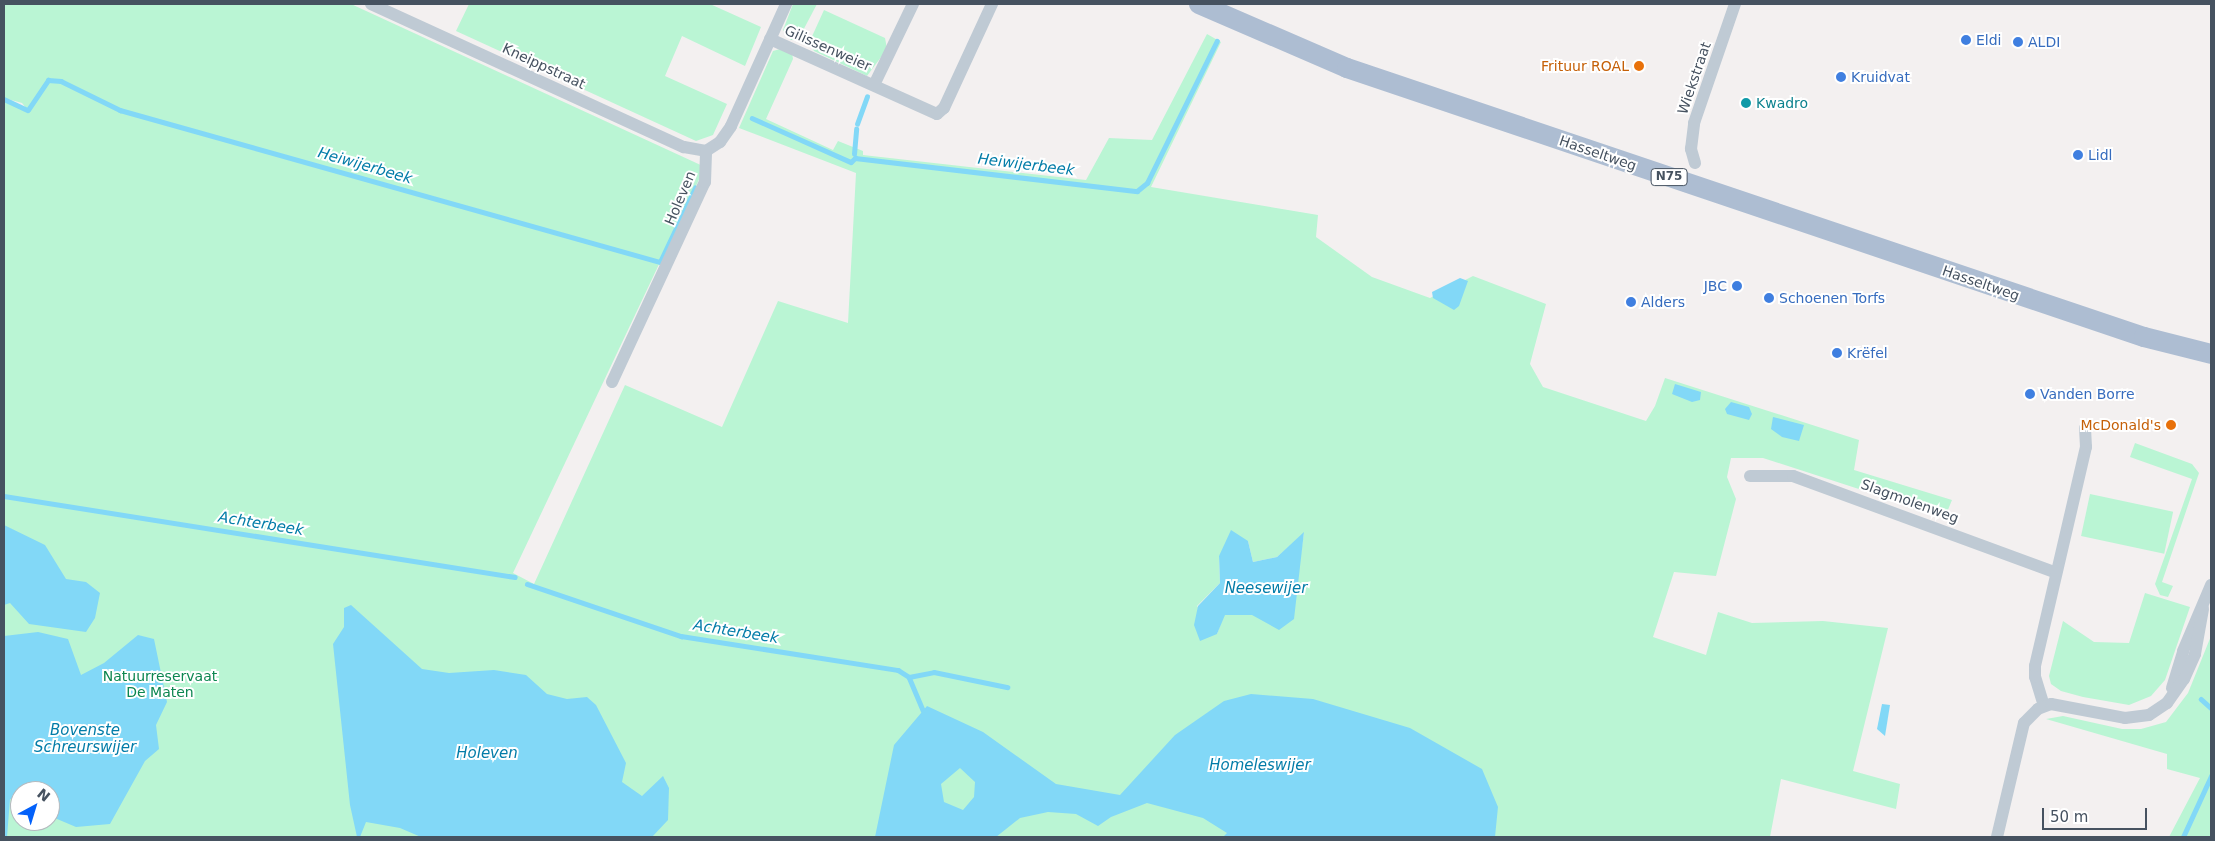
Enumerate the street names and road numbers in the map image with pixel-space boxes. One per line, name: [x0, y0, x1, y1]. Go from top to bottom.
street label: Gilissenweier: [782, 21, 874, 75]
street label: Kneippstraat: [500, 39, 588, 93]
street label: Wiekstraat: [1674, 40, 1714, 116]
street label: Hasseltweg: [1557, 132, 1639, 174]
street label: Holeven: [661, 168, 699, 228]
road number: N75: [1650, 168, 1688, 186]
street label: Hasseltweg: [1940, 262, 2022, 304]
street label: Slagmolenweg: [1859, 476, 1961, 526]

